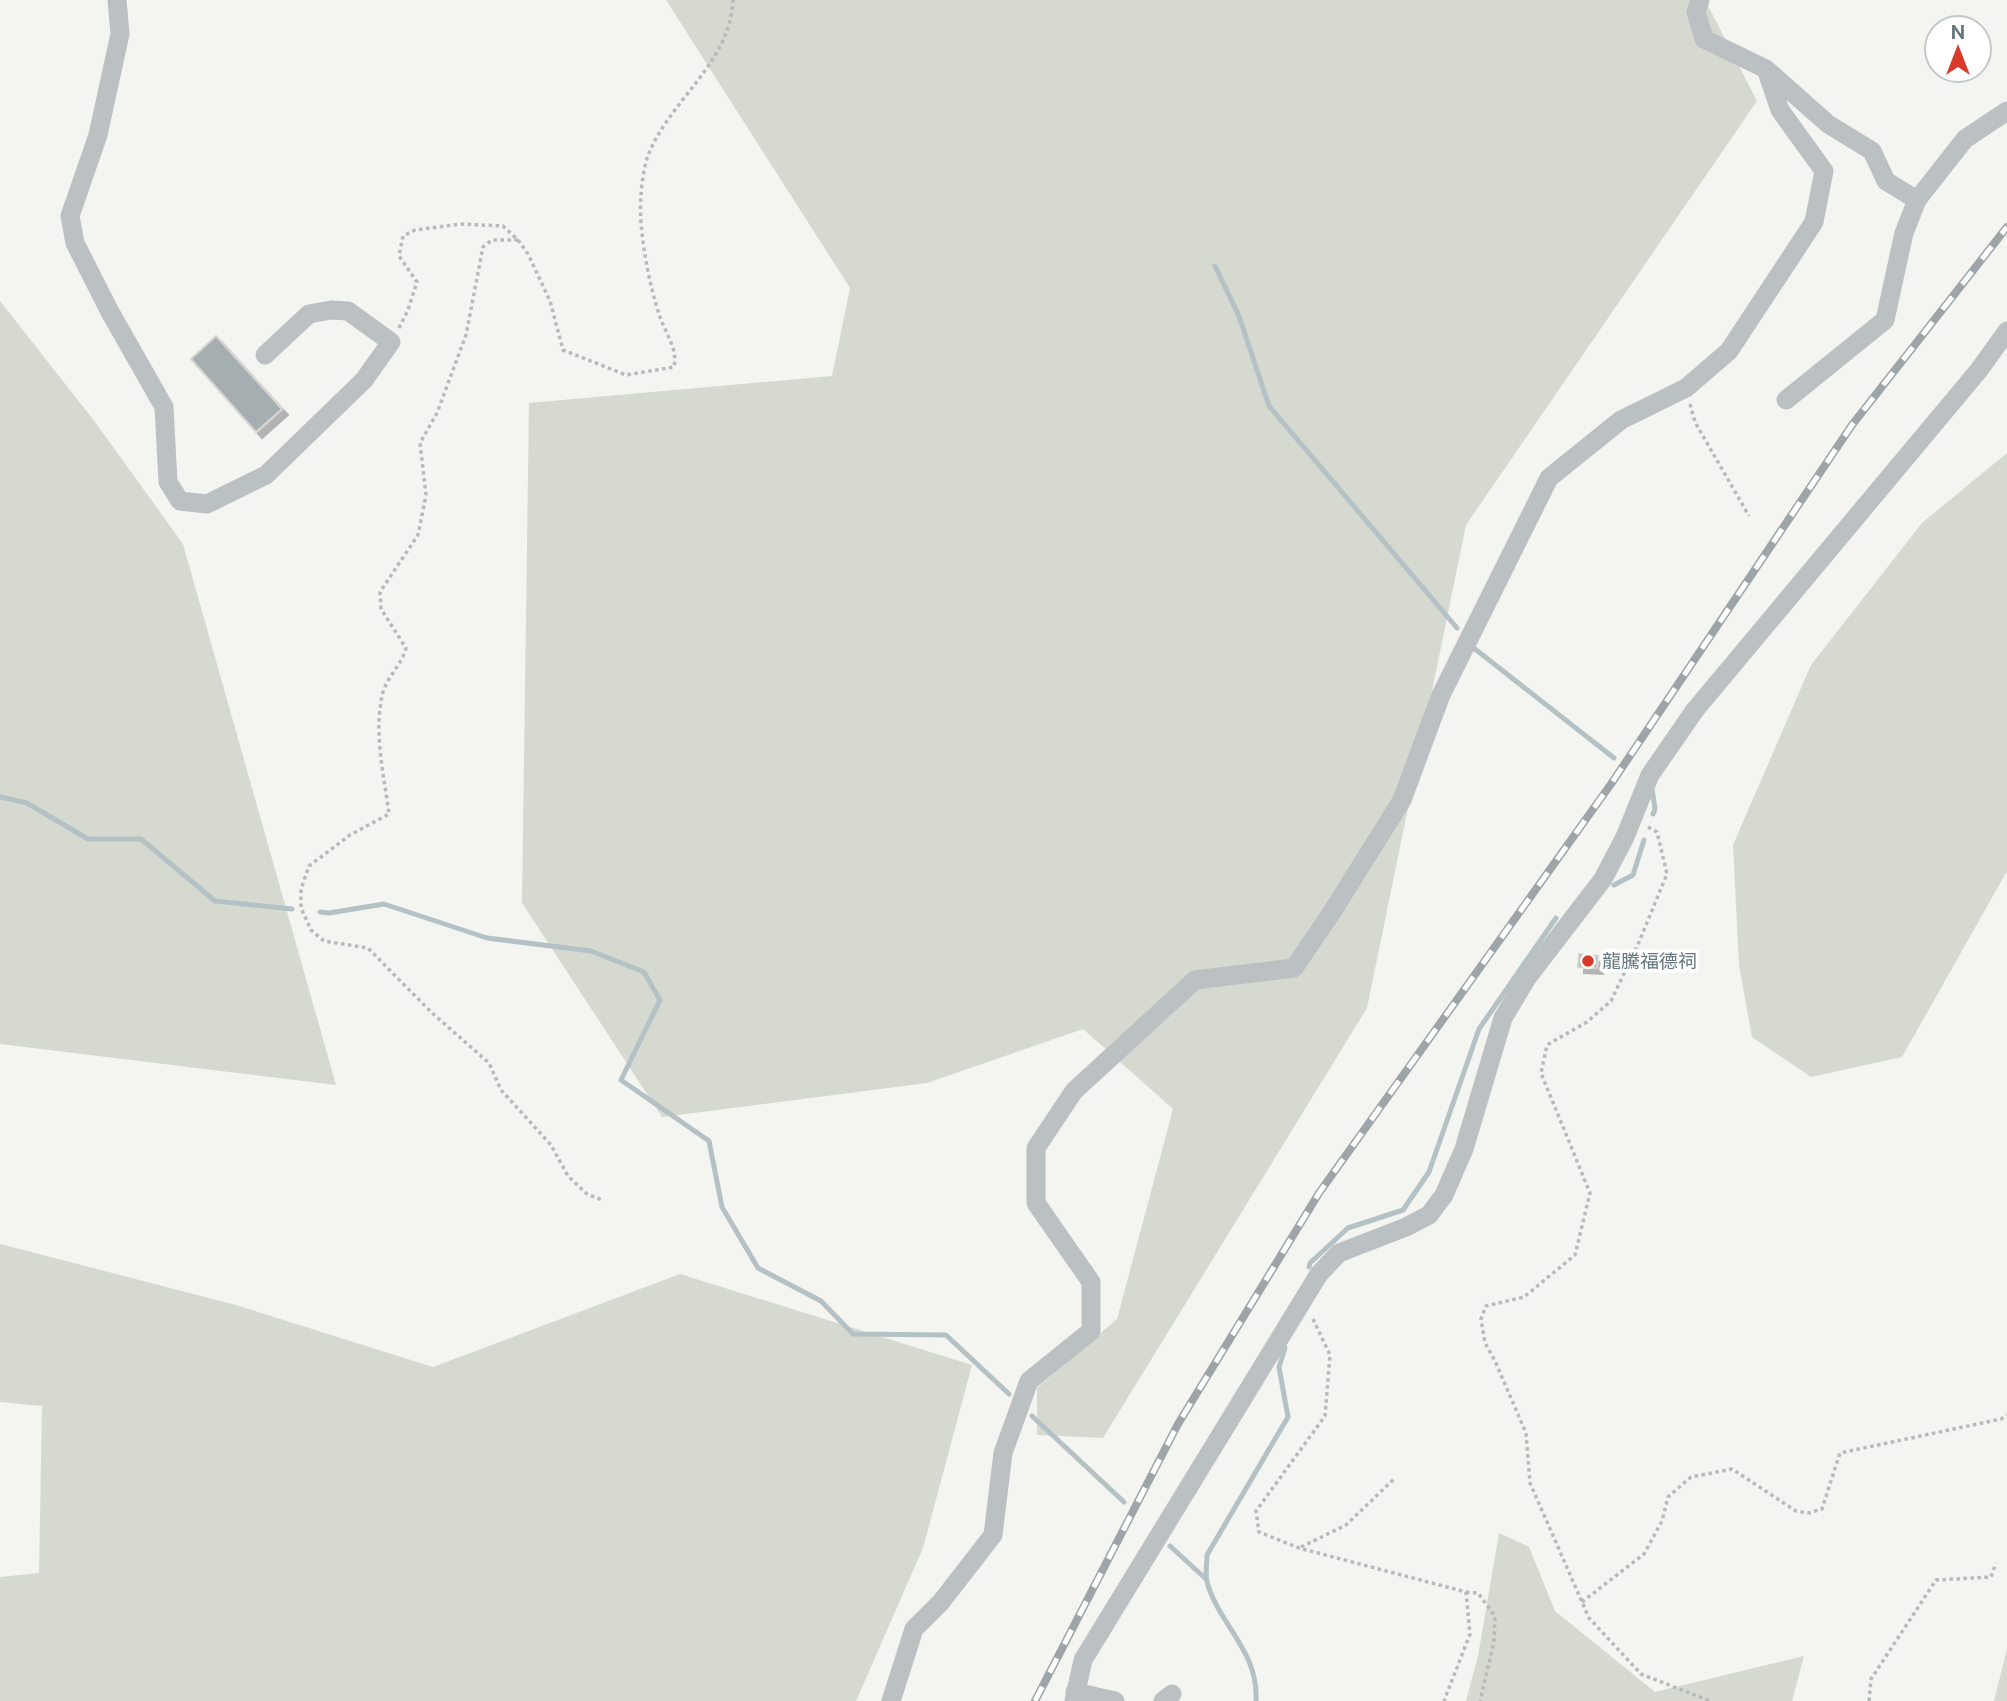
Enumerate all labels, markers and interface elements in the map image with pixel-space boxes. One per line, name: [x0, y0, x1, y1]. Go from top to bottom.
north arrow: [1923, 14, 1993, 84]
text: N: [1951, 21, 1965, 43]
place label: 龍騰福德祠: [1602, 950, 1697, 972]
marker: 龍騰福德祠: [1580, 953, 1596, 969]

